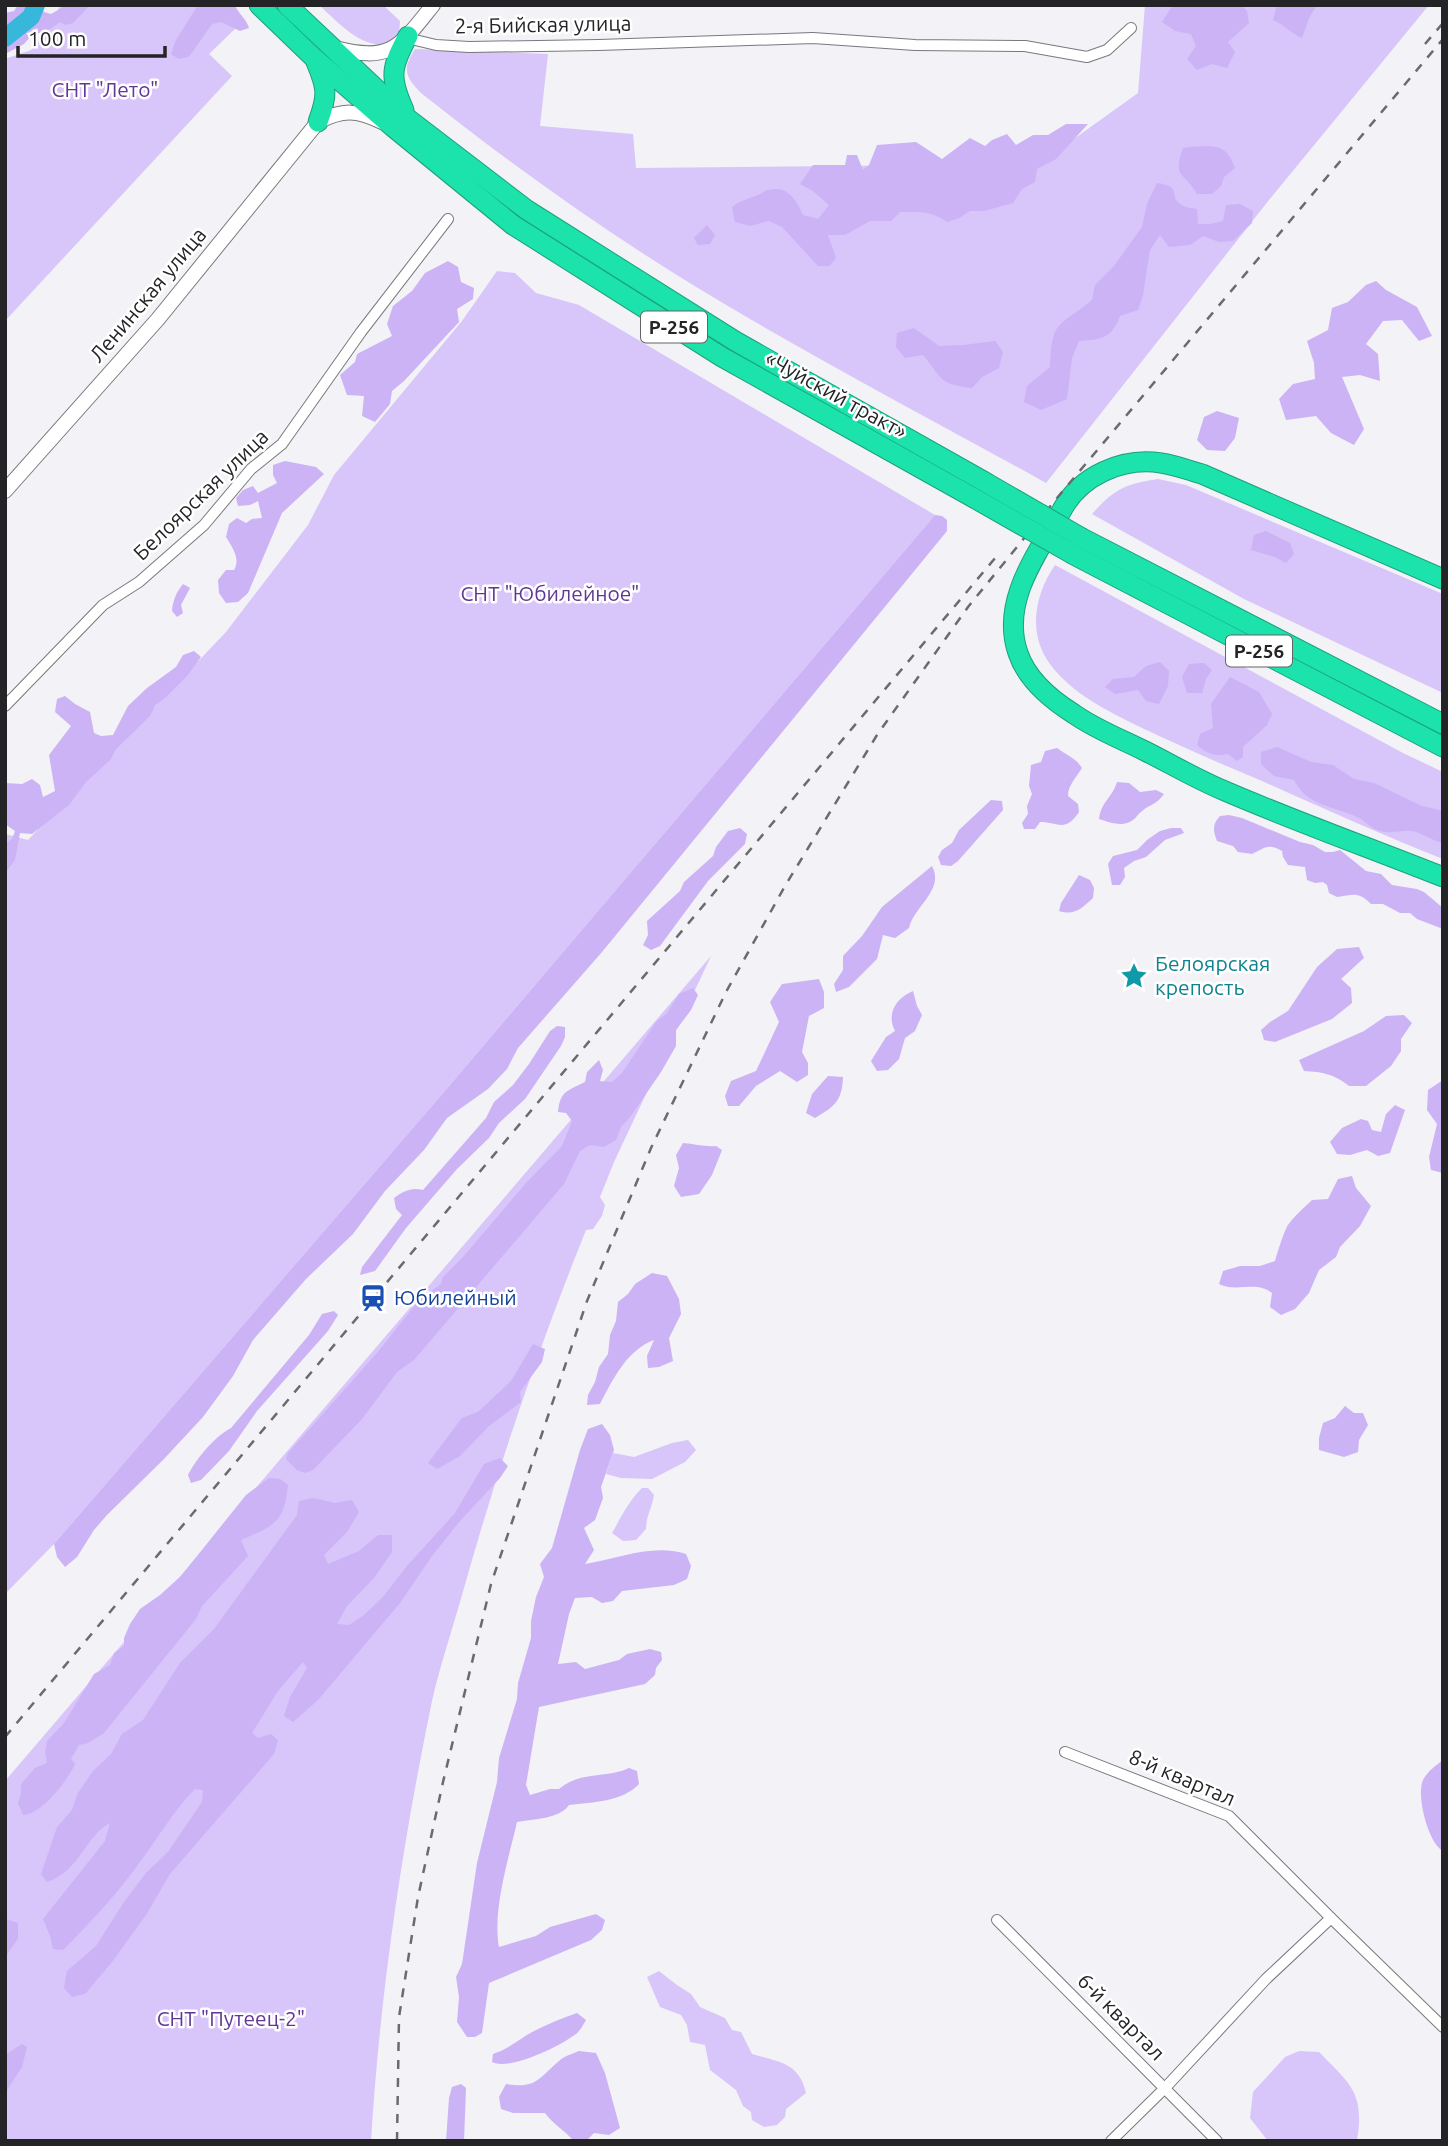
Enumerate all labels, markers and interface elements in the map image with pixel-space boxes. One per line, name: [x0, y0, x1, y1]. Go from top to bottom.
street label: 2-я Бийская улица: [454, 10, 632, 38]
scale bar: [18, 14, 164, 58]
text: 100 m: [28, 26, 86, 50]
park label: СНТ "Лето": [52, 77, 158, 101]
street label: Ленинская улица: [84, 222, 210, 366]
road number: Р-256: [641, 312, 707, 342]
street label: «Чуйский тракт»: [762, 345, 912, 443]
street label: Белоярская улица: [128, 424, 273, 565]
park label: СНТ "Юбилейное": [460, 581, 640, 605]
road number: Р-256: [1226, 636, 1292, 666]
place label: Белоярская крепость: [1155, 951, 1270, 999]
place icon: Белоярская крепость: [1119, 961, 1149, 991]
station icon: Юбилейный: [358, 1283, 388, 1313]
place label: Юбилейный: [394, 1285, 517, 1309]
street label: 8-й квартал: [1126, 1744, 1239, 1810]
street label: 6-й квартал: [1073, 1968, 1170, 2065]
park label: СНТ "Путеец-2": [157, 2006, 305, 2030]

